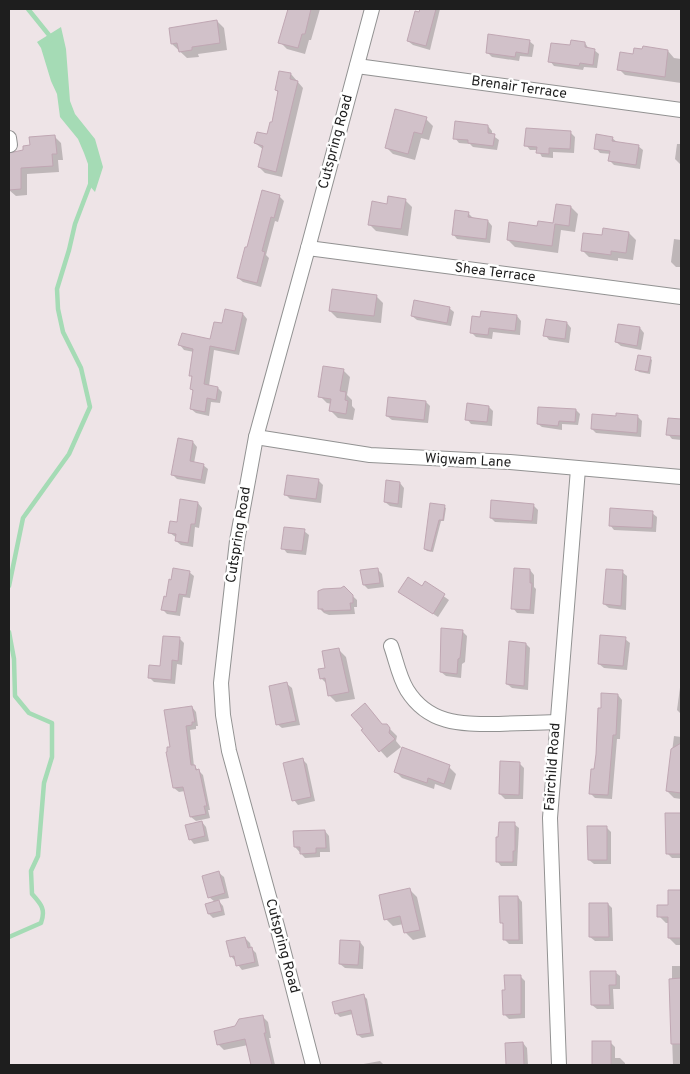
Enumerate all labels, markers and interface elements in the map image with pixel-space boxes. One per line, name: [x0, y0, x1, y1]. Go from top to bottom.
street label: Brenair Terrace: [470, 73, 568, 103]
street label: Cutspring Road: [315, 93, 357, 191]
street label: Shea Terrace: [454, 260, 536, 286]
street label: Wigwam Lane: [424, 450, 512, 472]
street label: Cutspring Road: [223, 486, 255, 584]
street label: Fairchild Road: [541, 722, 565, 812]
street label: Cutspring Road: [261, 897, 303, 995]

